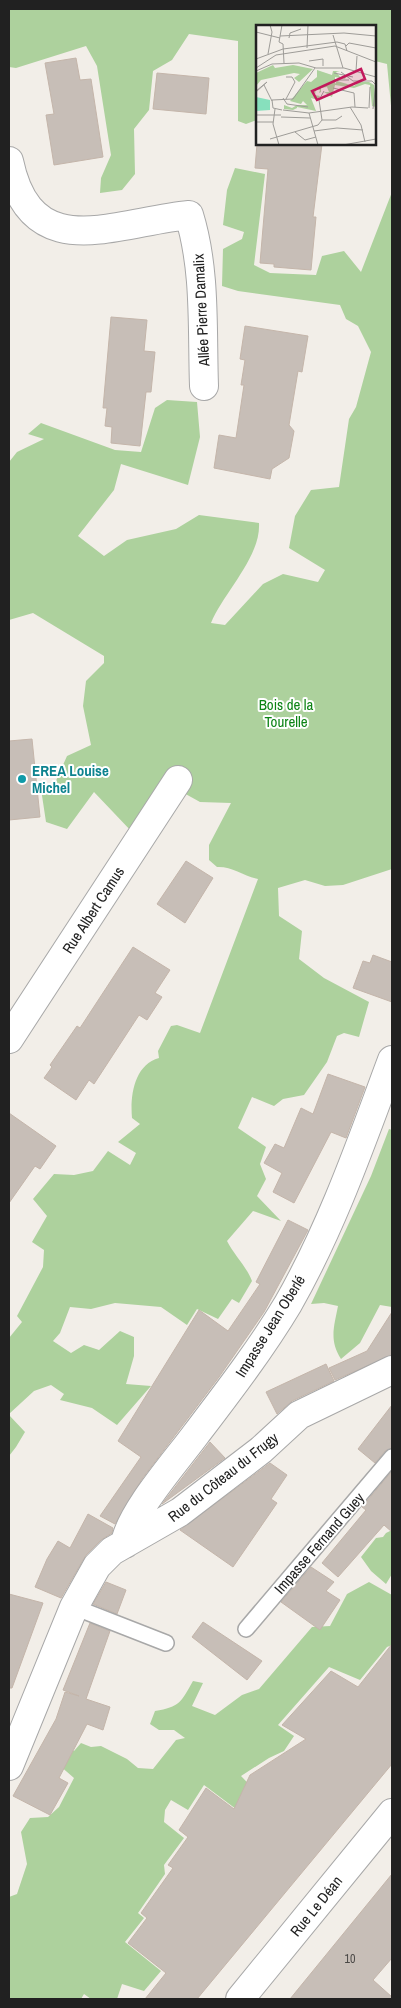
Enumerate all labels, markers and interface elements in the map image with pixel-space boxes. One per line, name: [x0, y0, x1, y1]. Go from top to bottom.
inset map: [256, 25, 376, 145]
street label: Allée Pierre Damalix: [188, 252, 214, 368]
park label: Bois de la Tourelle: [259, 694, 314, 732]
place label: EREA Louise Michel: [32, 760, 109, 798]
marker: EREA Louise Michel: [16, 773, 28, 785]
street label: Rue Albert Camus: [57, 862, 129, 958]
street label: Impasse Jean Oberlé: [230, 1271, 310, 1381]
street label: Rue du Côteau du Frugy: [163, 1427, 283, 1527]
street label: Impasse Fernand Guey: [269, 1487, 369, 1598]
street label: Rue Le Déan: [285, 1871, 347, 1941]
house number: 10: [345, 1951, 355, 1967]

